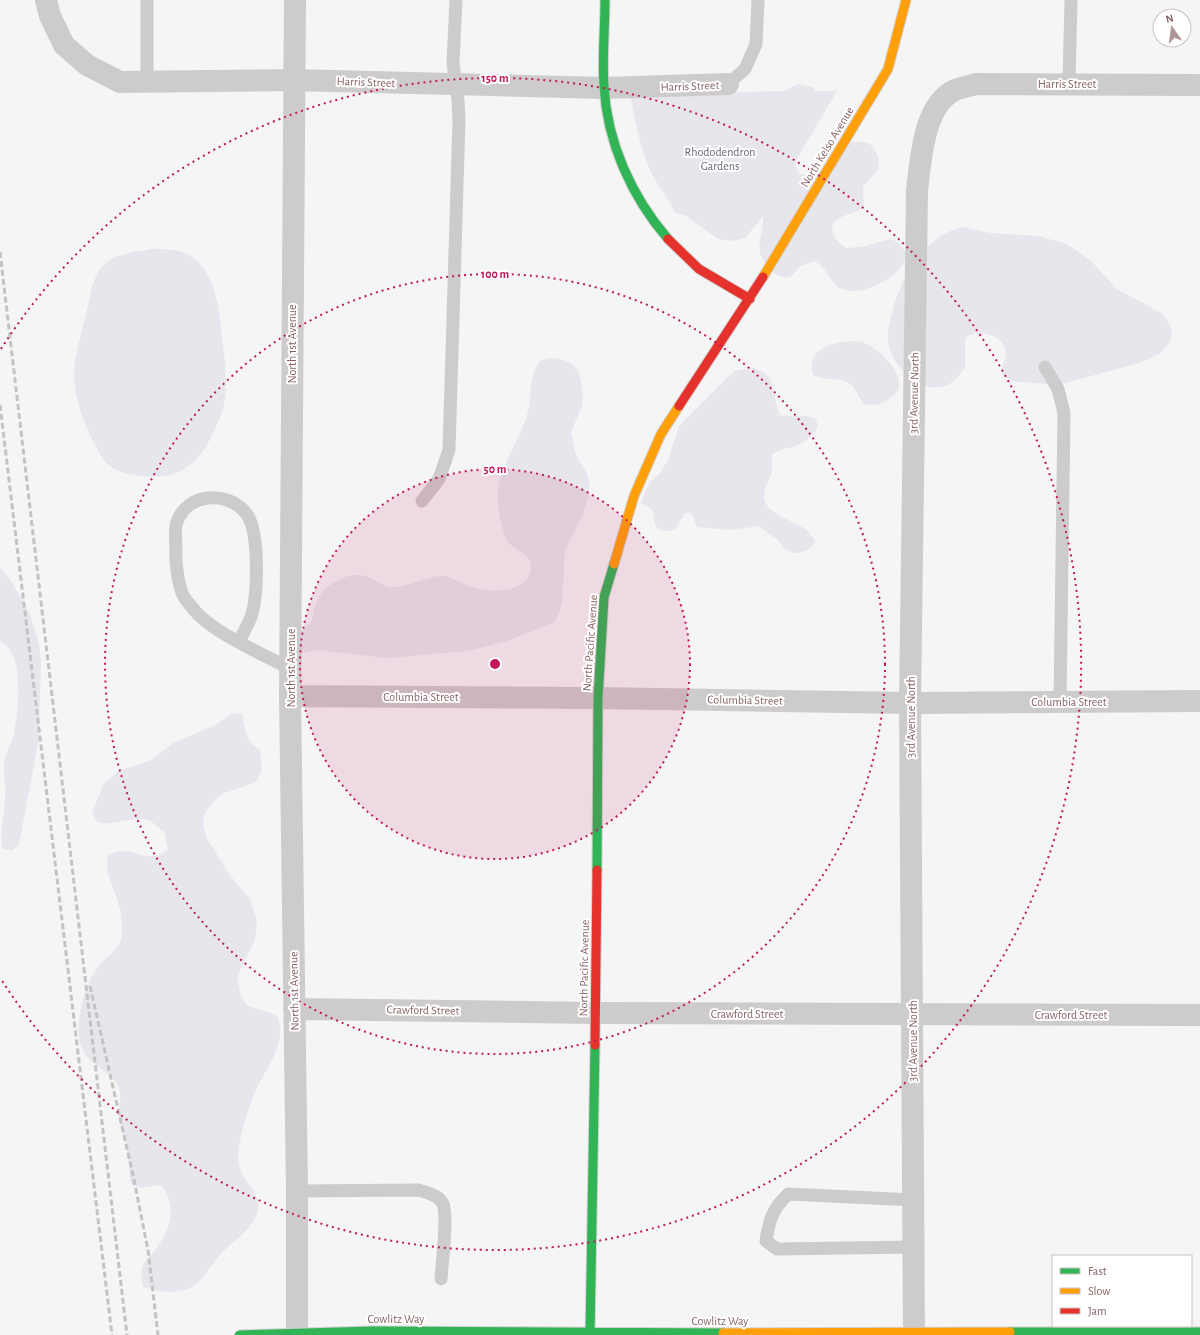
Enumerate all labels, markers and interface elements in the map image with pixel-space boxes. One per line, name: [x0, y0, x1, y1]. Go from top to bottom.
north arrow: [1152, 8, 1192, 48]
text: N: [1165, 13, 1175, 25]
text: 150 m: [481, 72, 509, 84]
street label: Harris Street: [336, 75, 396, 89]
street label: Harris Street: [1038, 78, 1097, 90]
street label: Harris Street: [660, 79, 720, 93]
street label: North Kelso Avenue: [798, 105, 856, 189]
park label: Rhododendron Gardens: [685, 146, 755, 172]
text: 100 m: [481, 268, 509, 280]
street label: North 1st Avenue: [286, 304, 298, 384]
street label: 3rd Avenue North: [907, 352, 921, 434]
text: 50 m: [484, 463, 507, 475]
street label: North Pacific Avenue: [581, 594, 599, 692]
street label: North 1st Avenue: [285, 628, 297, 708]
centre of rings: [488, 657, 502, 671]
street label: 3rd Avenue North: [905, 676, 917, 758]
street label: Columbia Street: [383, 691, 459, 703]
street label: Columbia Street: [707, 693, 783, 707]
street label: Columbia Street: [1031, 696, 1107, 708]
street label: North Pacific Avenue: [577, 919, 591, 1017]
street label: North 1st Avenue: [287, 951, 301, 1031]
street label: 3rd Avenue North: [907, 1000, 919, 1082]
street label: Crawford Street: [387, 1003, 460, 1017]
street label: Crawford Street: [711, 1008, 784, 1020]
street label: Crawford Street: [1035, 1009, 1108, 1021]
legend: [1052, 1255, 1192, 1327]
text: Fast: [1088, 1265, 1107, 1277]
text: Slow: [1088, 1285, 1110, 1297]
text: Jam: [1088, 1305, 1107, 1317]
street label: Cowlitz Way: [367, 1313, 425, 1326]
street label: Cowlitz Way: [691, 1315, 749, 1328]

